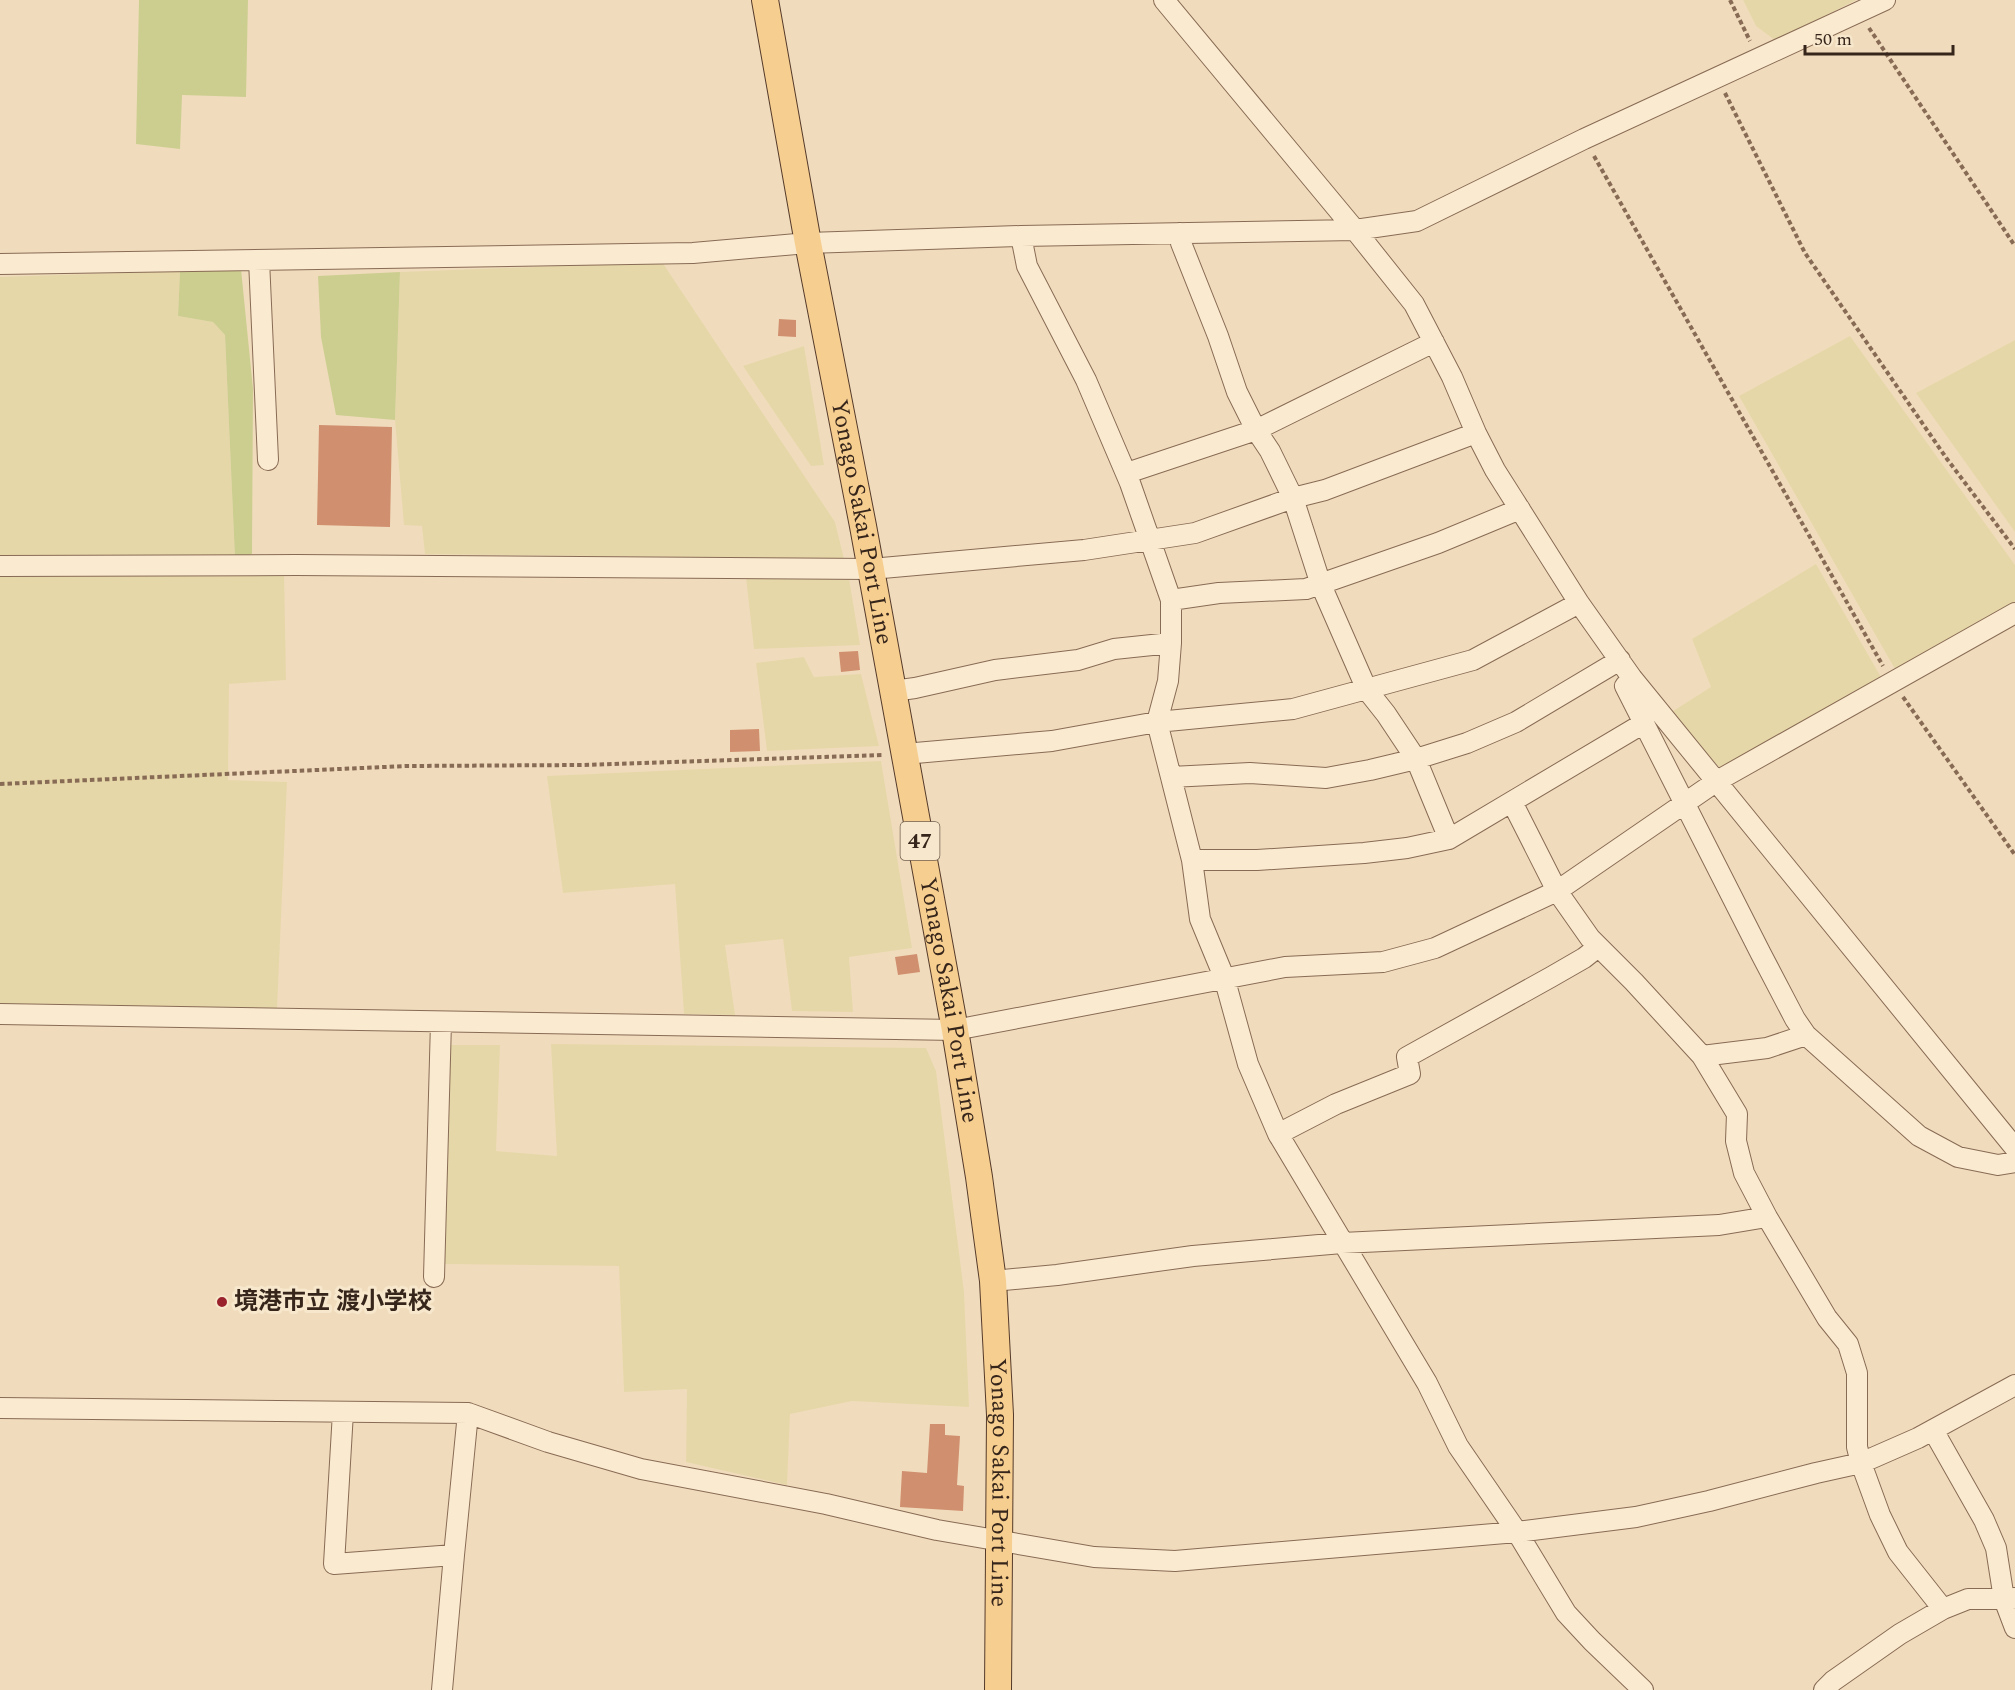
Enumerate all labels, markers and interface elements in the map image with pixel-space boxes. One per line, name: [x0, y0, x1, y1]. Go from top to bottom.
scale bar: [1805, 18, 1954, 56]
text: 50 m: [1814, 26, 1852, 53]
street label: Yonago Sakai Port Line: [821, 396, 902, 648]
road number: 47: [900, 822, 940, 860]
street label: Yonago Sakai Port Line: [909, 874, 988, 1126]
place label: 境港市立 渡小学校: [234, 1284, 432, 1320]
marker: 境港市立 渡小学校: [215, 1295, 229, 1309]
street label: Yonago Sakai Port Line: [979, 1357, 1018, 1607]

